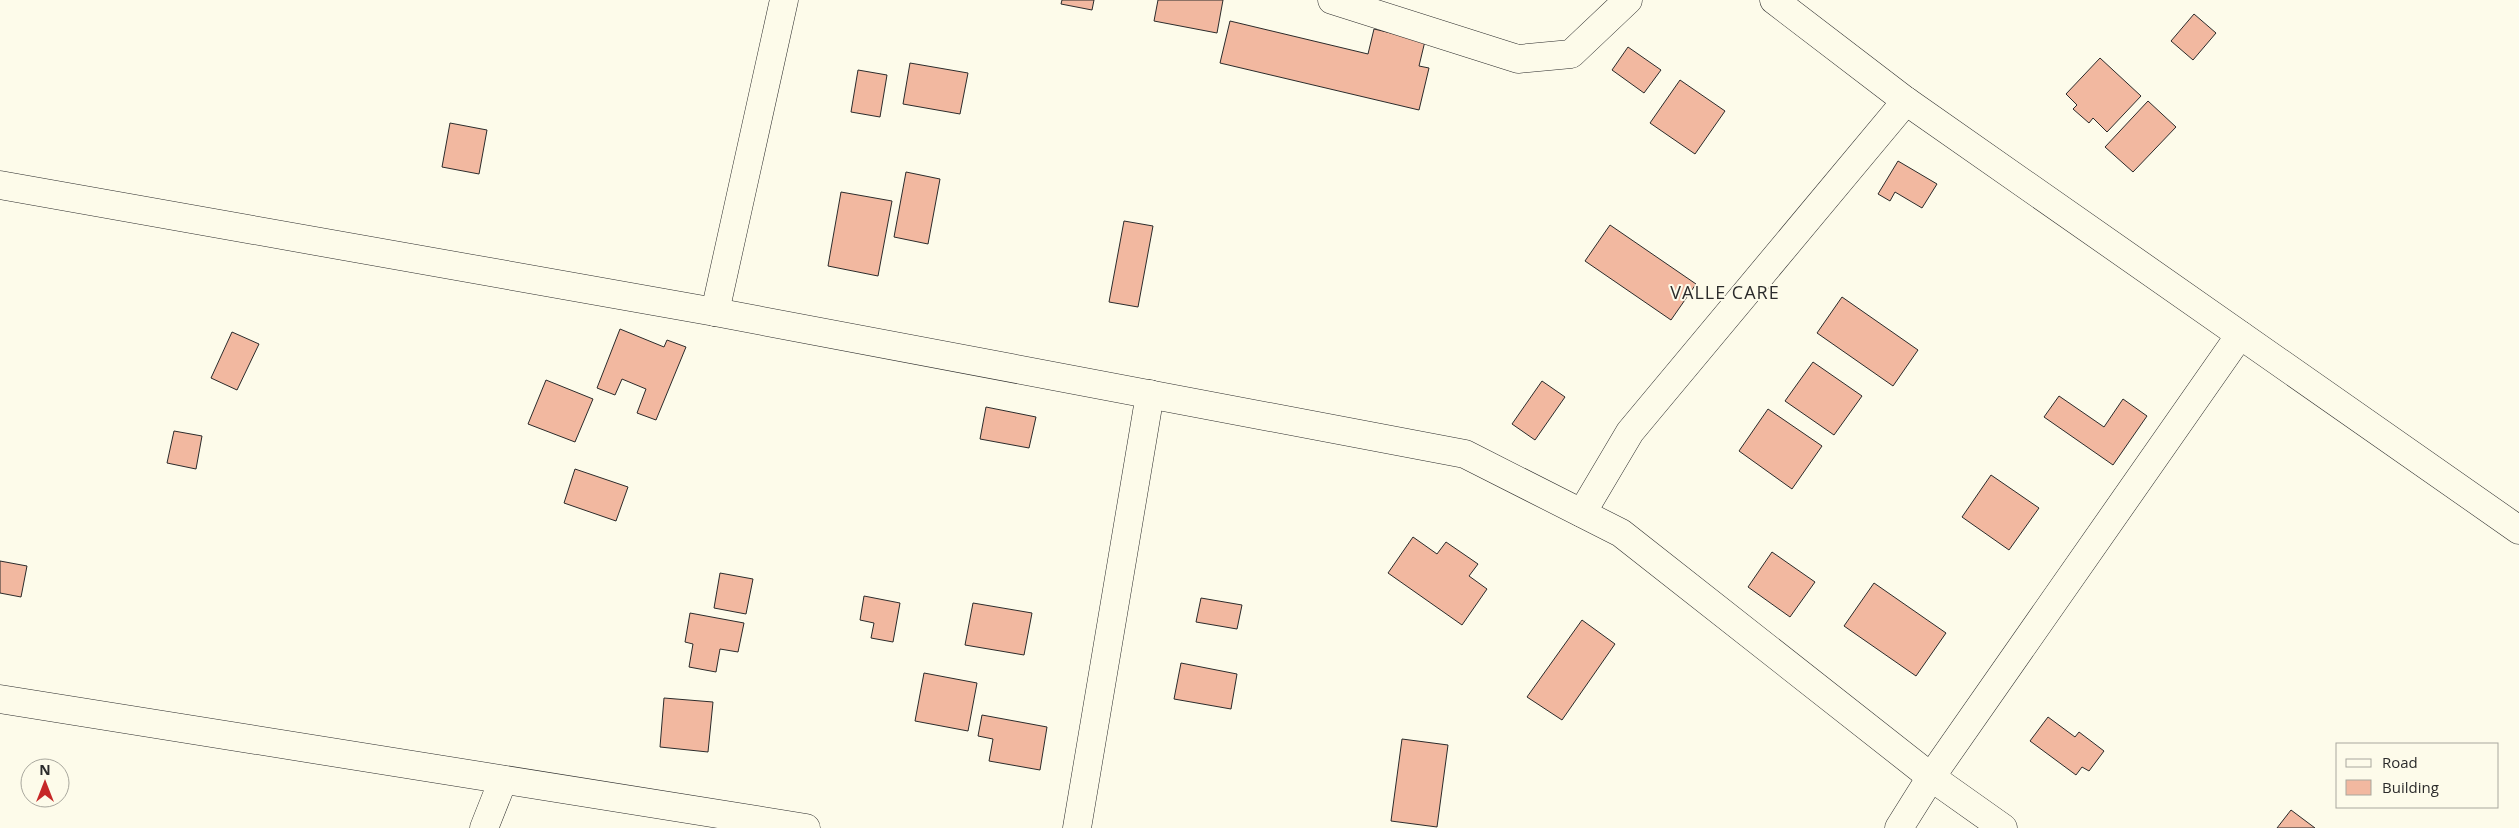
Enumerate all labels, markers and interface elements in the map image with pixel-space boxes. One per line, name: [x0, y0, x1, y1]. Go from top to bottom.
district label: VALLE CARE: [1670, 280, 1780, 304]
legend: [2336, 743, 2499, 808]
text: Road: [2382, 752, 2418, 772]
north arrow: [20, 758, 70, 808]
text: N: [39, 760, 51, 779]
text: Building: [2382, 777, 2439, 797]

